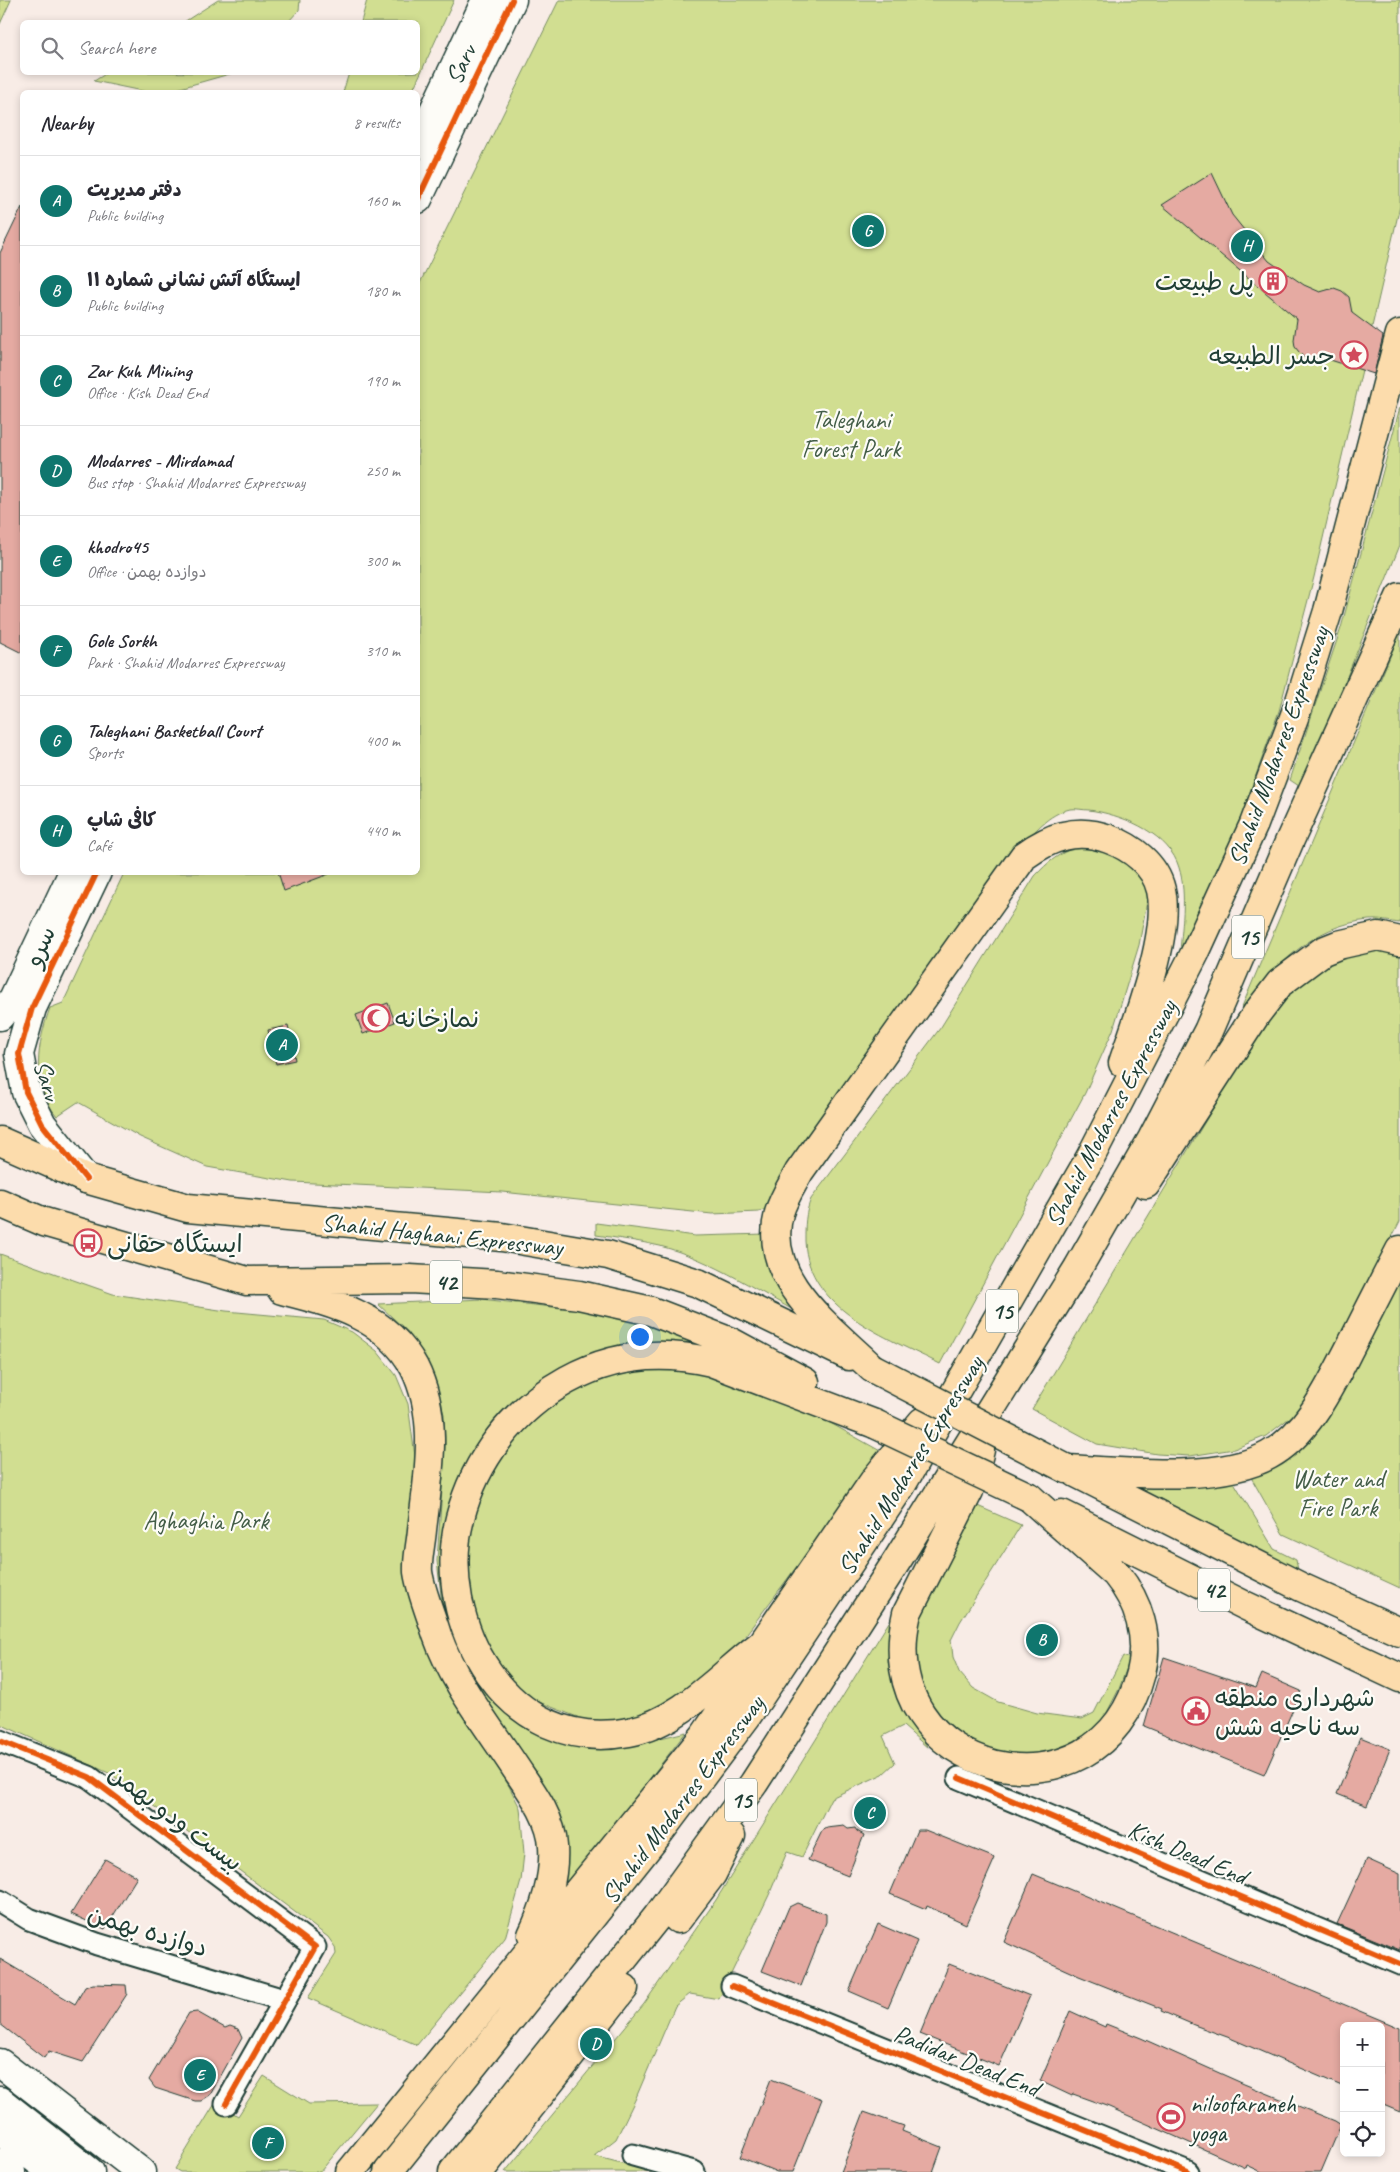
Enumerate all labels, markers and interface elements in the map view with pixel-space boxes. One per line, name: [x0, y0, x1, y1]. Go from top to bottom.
search box: [20, 20, 420, 75]
icon: search: [38, 34, 66, 62]
text: Search here: [78, 36, 155, 60]
street label: Sarv: [438, 38, 485, 89]
text: Nearby: [40, 110, 93, 136]
text: 8 results: [353, 113, 400, 133]
text: دفتر مدیریت: [87, 178, 181, 202]
text: A: [52, 191, 60, 211]
text: 160 m: [366, 191, 400, 211]
text: Public building: [87, 206, 163, 226]
pin: G: [852, 212, 884, 250]
pin: H: [1231, 227, 1263, 265]
place label: پل طبیعت: [1155, 266, 1254, 298]
building icon: پل طبیعت: [1258, 266, 1288, 296]
text: ایستگاه آتش نشانی شماره ۱۱: [87, 268, 300, 292]
text: B: [52, 281, 60, 301]
text: 180 m: [366, 281, 400, 301]
text: Public building: [87, 296, 163, 316]
place label: جسر الطبيعه: [1209, 340, 1335, 372]
place icon: جسر الطبيعه: [1339, 340, 1369, 370]
text: Zar Kuh Mining: [87, 359, 191, 383]
text: C: [52, 371, 60, 391]
text: 190 m: [366, 371, 400, 391]
text: Office · Kish Dead End: [87, 383, 208, 403]
park label: Taleghani Forest Park: [802, 404, 902, 465]
text: Modarres - Mirdamad: [87, 449, 232, 473]
text: D: [51, 461, 61, 481]
text: 250 m: [366, 461, 400, 481]
text: Bus stop · Shahid Modarres Expressway: [87, 473, 305, 493]
text: khodro45: [87, 535, 148, 559]
text: E: [52, 551, 60, 571]
text: 300 m: [366, 551, 400, 571]
text: Office · دوازده بهمن: [87, 562, 206, 582]
street label: Shahid Modarres Expressway: [1221, 621, 1338, 870]
text: Gole Sorkh: [87, 629, 157, 653]
text: F: [52, 641, 60, 661]
text: 310 m: [366, 641, 400, 661]
text: Park · Shahid Modarres Expressway: [87, 653, 285, 673]
text: Taleghani Basketball Court: [87, 719, 261, 743]
text: G: [52, 731, 60, 751]
text: 400 m: [366, 731, 400, 751]
text: Sports: [87, 743, 123, 763]
text: کافی شاپ: [87, 808, 156, 832]
text: H: [51, 821, 61, 841]
text: 440 m: [366, 821, 400, 841]
text: Café: [87, 836, 111, 856]
road number: 15: [1232, 916, 1264, 959]
street label: سرو: [16, 921, 63, 973]
street label: Shahid Modarres Expressway: [1038, 993, 1185, 1232]
mosque icon: نمازخانه: [361, 1003, 391, 1033]
place label: نمازخانه: [395, 1003, 479, 1035]
pin: A: [266, 1026, 298, 1064]
street label: Sarv: [26, 1056, 69, 1106]
street label: Shahid Haghani Expressway: [320, 1206, 566, 1264]
bus stop icon: ایستگاه حقانی: [73, 1228, 103, 1258]
place label: ایستگاه حقانی: [107, 1228, 243, 1260]
road number: 42: [430, 1260, 462, 1304]
road number: 15: [986, 1290, 1018, 1332]
your location: [627, 1324, 653, 1350]
street label: Shahid Modarres Expressway: [830, 1349, 992, 1581]
park label: Water and Fire Park: [1292, 1463, 1388, 1524]
park label: Aghaghia Park: [144, 1505, 270, 1537]
road number: 42: [1198, 1568, 1230, 1612]
pin: B: [1026, 1621, 1058, 1659]
place label: شهرداری منطقه سه ناحیه شش: [1215, 1682, 1375, 1743]
street label: Shahid Modarres Expressway: [594, 1688, 772, 1910]
public building icon: شهرداری منطقه سه ناحیه شش: [1181, 1696, 1211, 1726]
street label: بیست ودو بهمن: [102, 1757, 249, 1879]
road number: 15: [725, 1778, 757, 1822]
pin: C: [854, 1794, 886, 1832]
street label: Kish Dead End: [1123, 1814, 1256, 1894]
street label: دوازده بهمن: [84, 1898, 212, 1964]
street label: Padidar Dead End: [889, 2017, 1047, 2106]
map controls: [1340, 2022, 1385, 2157]
button: +: [1340, 2022, 1385, 2067]
pin: D: [580, 2025, 612, 2063]
pin: E: [184, 2056, 216, 2094]
button: −: [1340, 2067, 1385, 2112]
place label: niloofaraneh yoga: [1188, 2088, 1296, 2149]
sports icon: niloofaraneh yoga: [1156, 2102, 1186, 2132]
button: locate: [1340, 2112, 1385, 2157]
pin: F: [252, 2124, 284, 2162]

